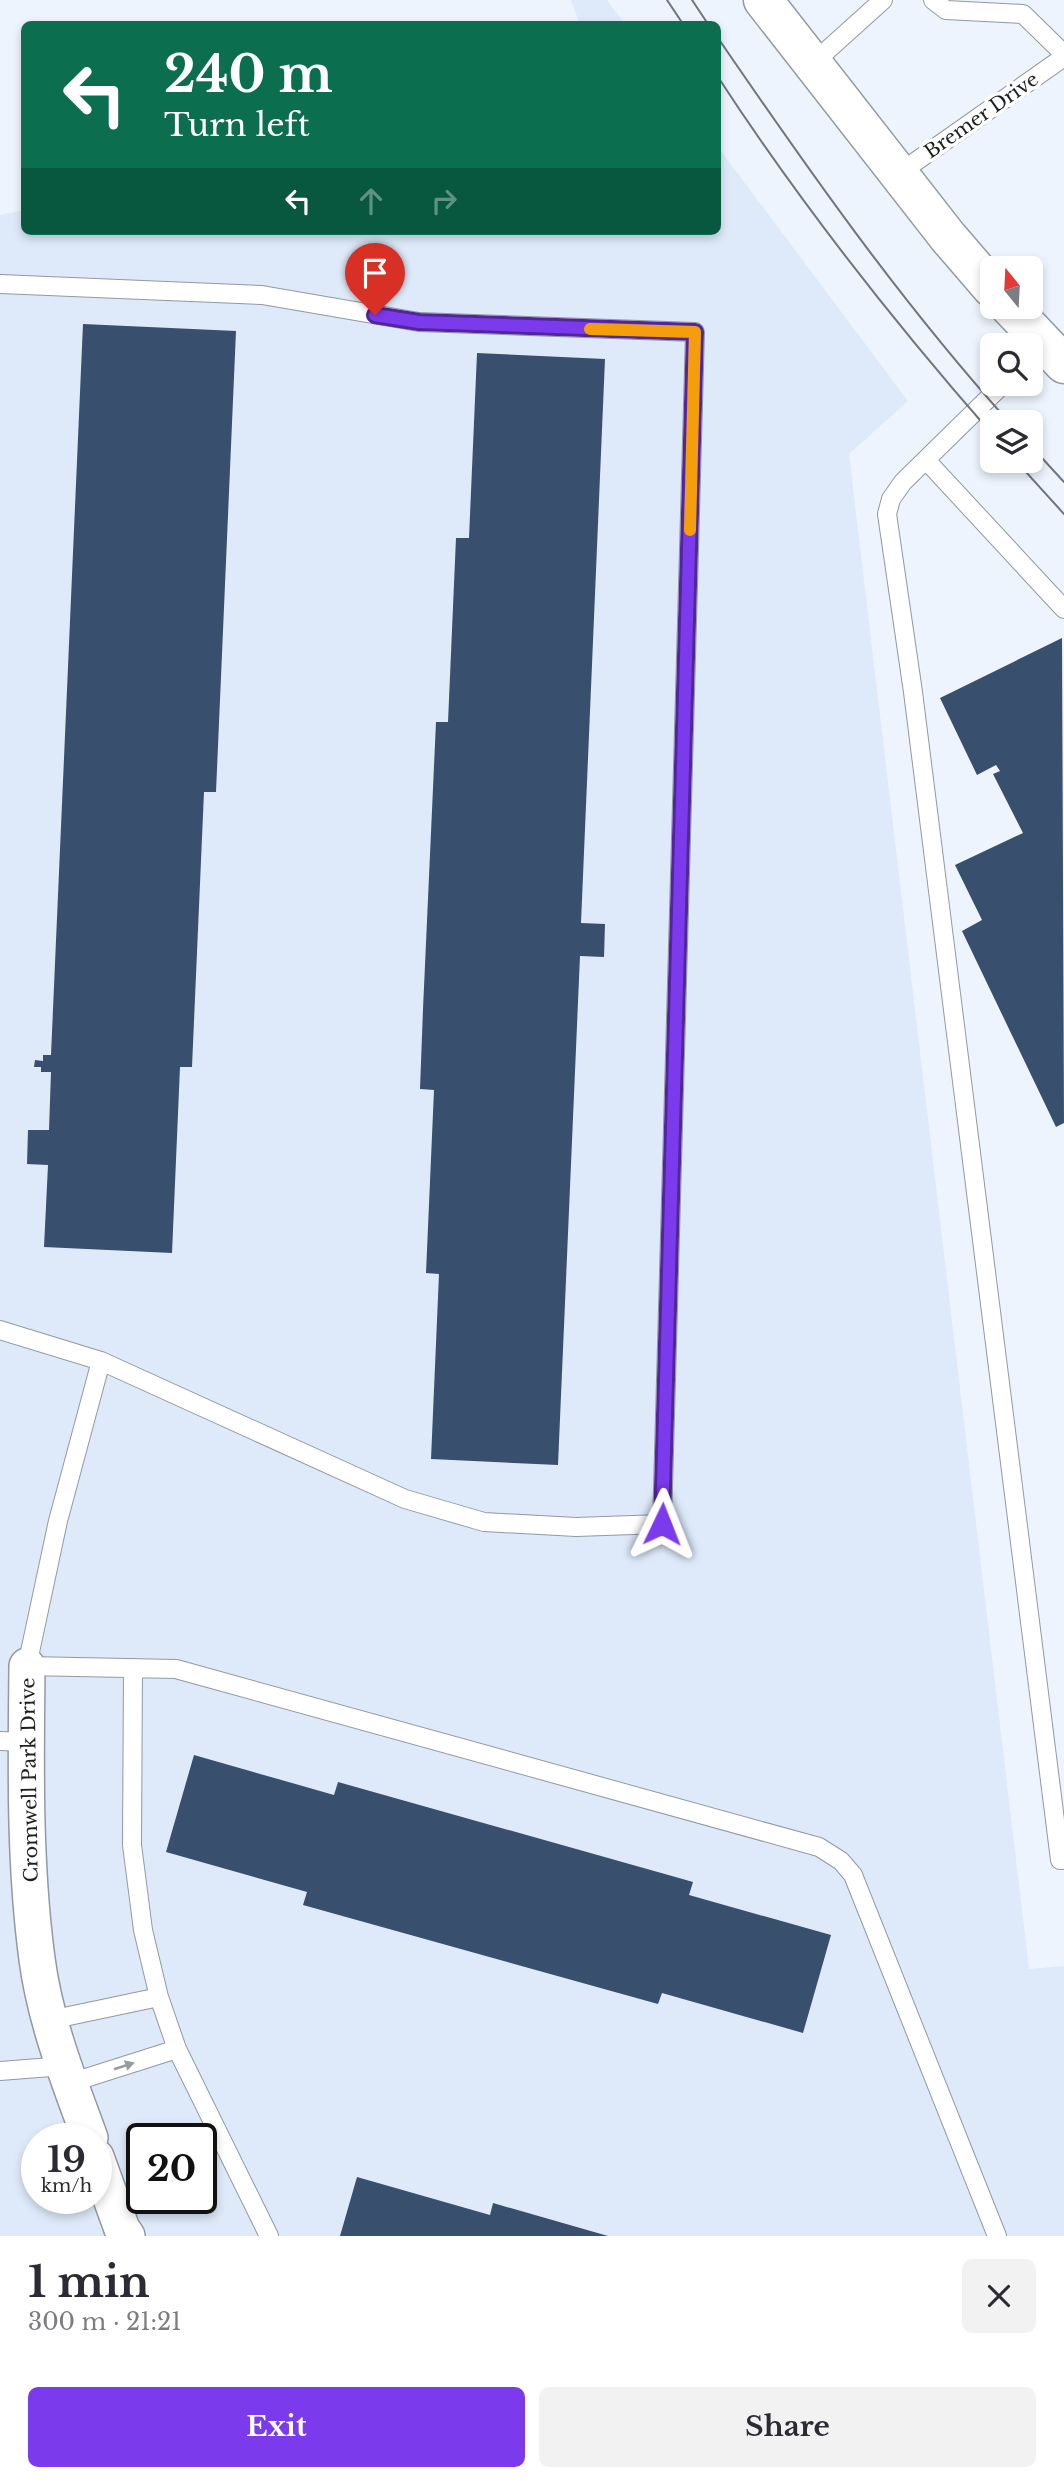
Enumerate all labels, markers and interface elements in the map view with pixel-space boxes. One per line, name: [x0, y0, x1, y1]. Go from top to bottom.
text: 240 m: [164, 44, 333, 105]
icon: left: [49, 49, 140, 140]
street label: Bremer Drive: [920, 68, 1043, 163]
text: Turn left: [164, 105, 310, 145]
icon: left: [279, 182, 317, 220]
icon: ahead: [352, 182, 390, 220]
icon: right: [425, 182, 463, 220]
pin: [345, 243, 405, 315]
icon: arrive: [356, 254, 394, 292]
north arrow: [980, 256, 1043, 318]
map controls: [980, 256, 1043, 473]
button: search: [980, 333, 1043, 396]
button: layers: [980, 410, 1043, 473]
position arrow: [625, 1487, 699, 1561]
street label: Cromwell Park Drive: [16, 1677, 43, 1883]
one-way arrow: [113, 2060, 134, 2070]
speed limit sign: 20: [126, 2123, 217, 2214]
text: 19: [47, 2138, 86, 2181]
text: km/h: [41, 2175, 92, 2197]
text: 1 min: [28, 2256, 150, 2308]
button: close: [962, 2259, 1036, 2333]
text: 300 m · 21:21: [28, 2308, 181, 2336]
button: Exit: [28, 2387, 525, 2467]
button: Share: [539, 2387, 1036, 2467]

